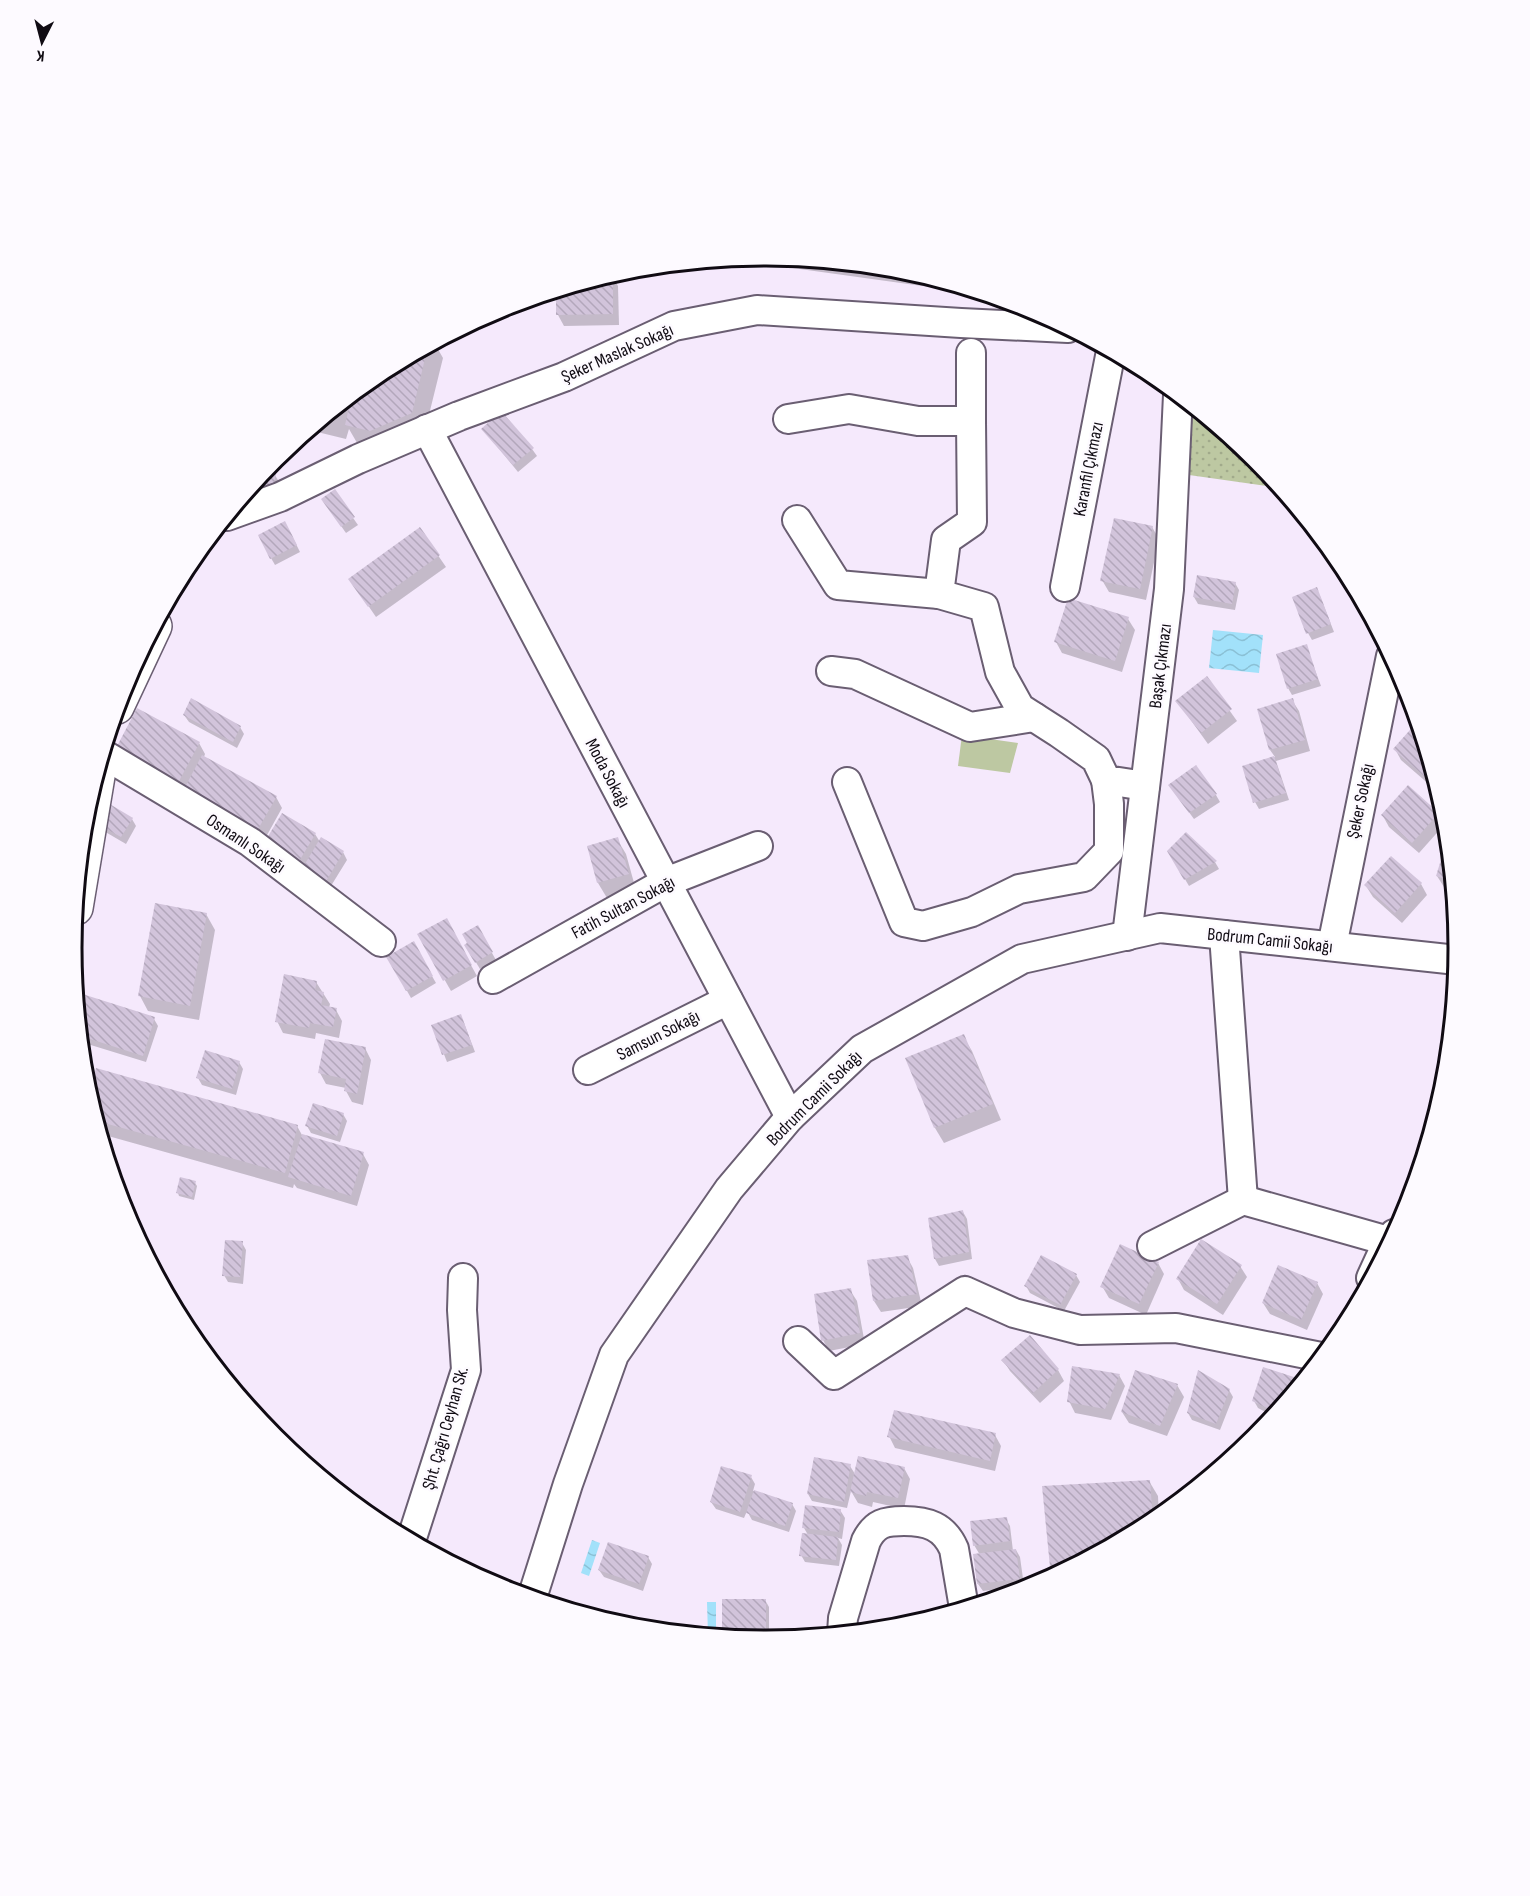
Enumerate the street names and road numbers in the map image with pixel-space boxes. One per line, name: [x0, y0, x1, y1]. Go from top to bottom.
street label: Şeker Maslak Sokağı: [558, 319, 676, 388]
street label: Karanfil Çıkmazı: [1069, 420, 1108, 518]
street label: Başak Çıkmazı: [1145, 622, 1176, 710]
street label: Moda Sokağı: [581, 735, 634, 811]
street label: Şeker Sokağı: [1342, 762, 1379, 841]
street label: Osmanlı Sokağı: [202, 809, 289, 877]
street label: Fatih Sultan Sokağı: [568, 871, 678, 943]
street label: Bodrum Camii Sokağı: [1206, 923, 1334, 958]
street label: Samsun Sokağı: [613, 1006, 703, 1065]
street label: Bodrum Camii Sokağı: [762, 1046, 866, 1150]
street label: Şht. Çağrı Ceyhan Sk.: [418, 1364, 473, 1492]

